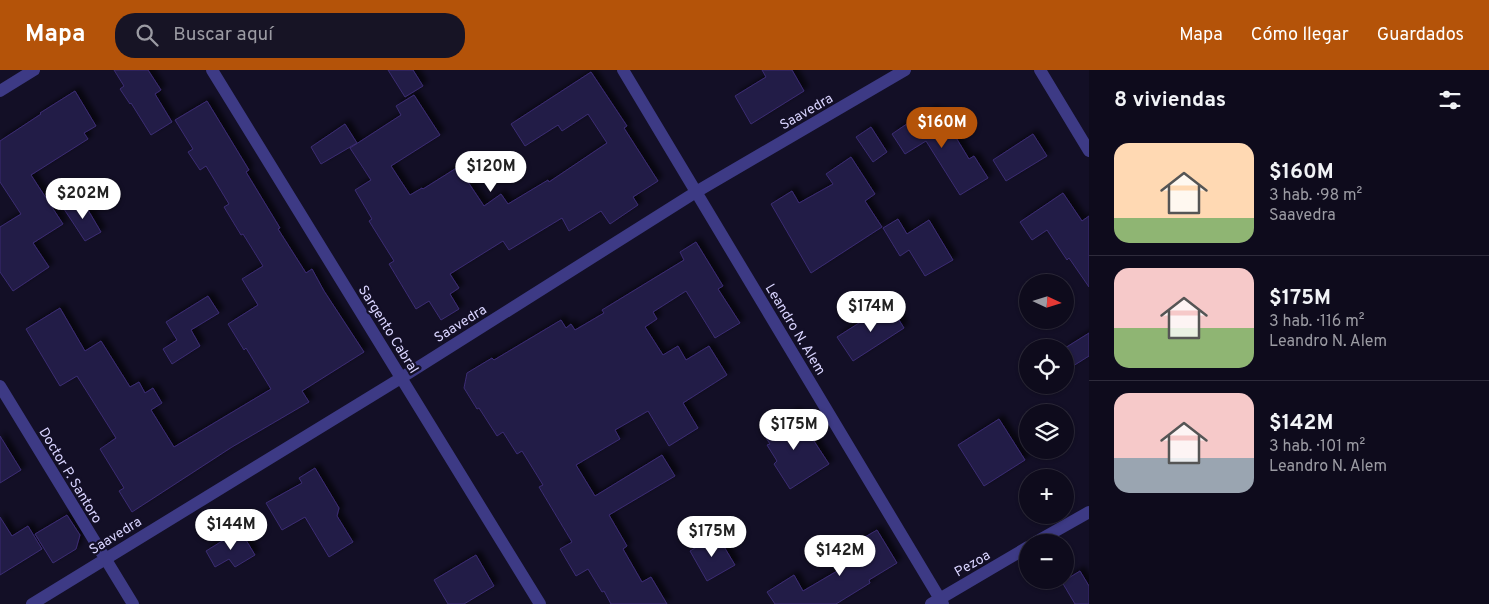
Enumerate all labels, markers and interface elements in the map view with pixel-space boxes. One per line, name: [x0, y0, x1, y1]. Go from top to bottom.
search box: [115, 13, 465, 58]
text: Mapa: [25, 20, 85, 50]
icon: search: [133, 21, 161, 49]
text: Buscar aquí: [173, 23, 273, 47]
text: Mapa: [1179, 24, 1223, 47]
text: Cómo llegar: [1251, 24, 1349, 47]
text: Guardados: [1377, 24, 1464, 47]
icon: filters: [1436, 86, 1464, 114]
text: 8 viviendas: [1114, 87, 1226, 114]
street label: Saavedra: [777, 90, 836, 134]
pin: $160M: [907, 106, 977, 149]
text: $160M: [917, 113, 967, 133]
pin: $120M: [456, 150, 526, 193]
text: $120M: [466, 157, 516, 177]
text: $160M: [1269, 159, 1334, 186]
icon: home: [1154, 163, 1214, 223]
pin: $202M: [48, 178, 118, 220]
text: $202M: [57, 184, 109, 204]
text: 3 hab. · 98 m²: [1269, 186, 1362, 206]
text: Saavedra: [1269, 206, 1336, 226]
north arrow: [1019, 274, 1074, 329]
map controls: [1019, 274, 1074, 589]
street label: Leandro N. Alem: [761, 281, 829, 378]
street label: Sargento Cabral: [354, 283, 422, 377]
text: $175M: [1269, 285, 1331, 312]
icon: home: [1154, 288, 1214, 348]
pin: $174M: [836, 290, 906, 333]
text: $174M: [848, 297, 894, 317]
street label: Saavedra: [432, 302, 490, 347]
text: 3 hab. · 116 m²: [1269, 312, 1365, 332]
text: Leandro N. Alem: [1269, 332, 1387, 352]
button: locate: [1019, 339, 1074, 394]
button: layers: [1019, 404, 1074, 459]
pin: $175M: [759, 408, 829, 451]
text: $142M: [1269, 410, 1333, 437]
icon: home: [1154, 413, 1214, 473]
text: $175M: [770, 415, 818, 435]
street label: Doctor P. Santoro: [34, 425, 105, 527]
text: 3 hab. · 101 m²: [1269, 437, 1365, 457]
text: Leandro N. Alem: [1269, 457, 1387, 477]
button: +: [1019, 469, 1074, 524]
pin: $144M: [196, 508, 266, 551]
street label: Saavedra: [87, 514, 145, 559]
text: $144M: [206, 515, 256, 535]
pin: $175M: [677, 516, 747, 558]
text: $175M: [688, 522, 736, 542]
pin: $142M: [805, 534, 875, 577]
button: −: [1019, 534, 1074, 589]
text: $142M: [815, 541, 865, 561]
street label: Pezoa: [952, 547, 994, 581]

